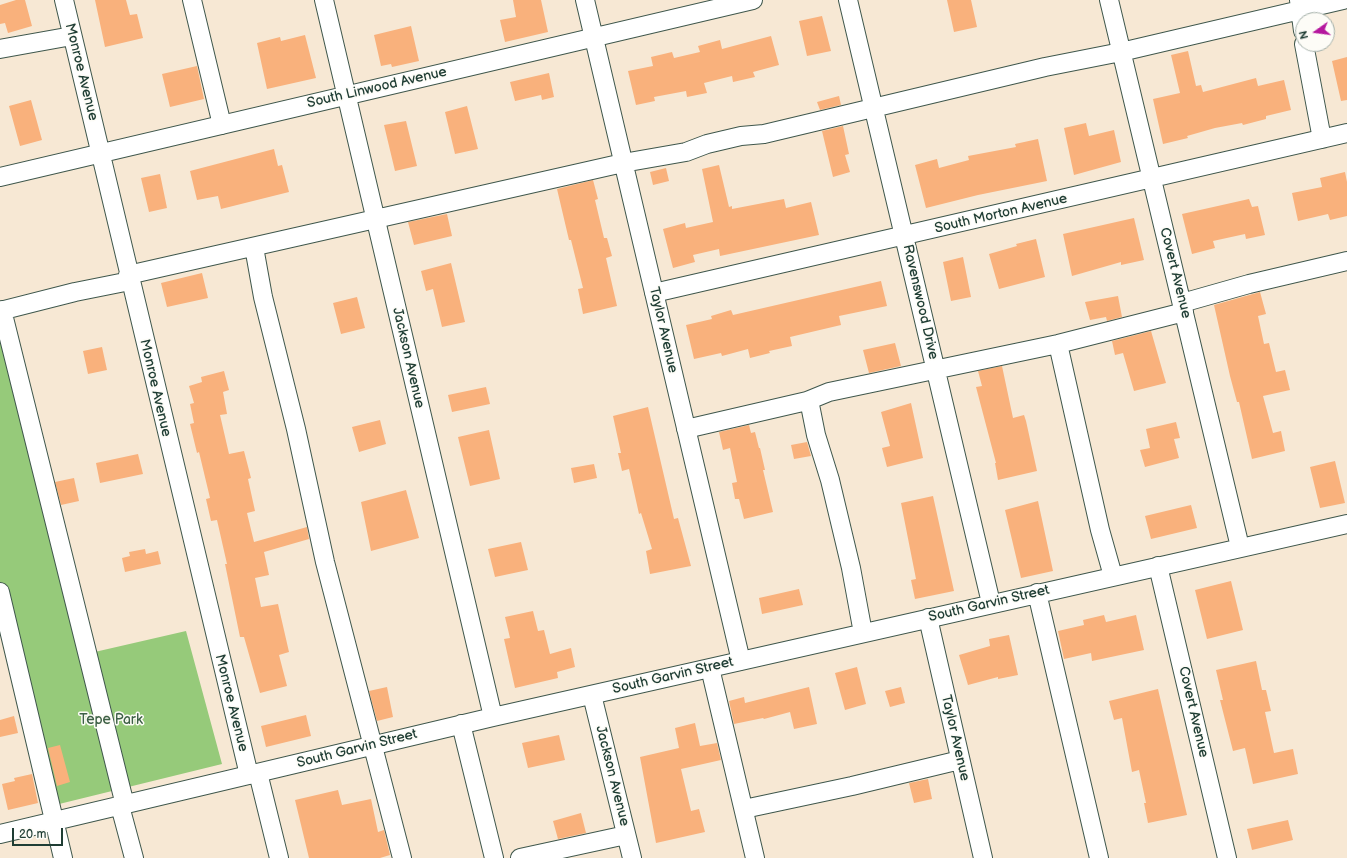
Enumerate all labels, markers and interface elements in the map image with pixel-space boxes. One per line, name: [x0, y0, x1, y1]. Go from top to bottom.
north arrow: [1295, 12, 1335, 52]
street label: Monroe Avenue: [61, 22, 101, 122]
text: N: [1297, 29, 1311, 40]
street label: South Linwood Avenue: [305, 64, 449, 112]
street label: South Morton Avenue: [933, 191, 1069, 237]
street label: Covert Avenue: [1156, 226, 1194, 320]
street label: Ravenswood Drive: [899, 243, 941, 361]
street label: Taylor Avenue: [645, 285, 681, 375]
street label: Jackson Avenue: [388, 306, 428, 410]
street label: Monroe Avenue: [136, 338, 174, 438]
street label: South Garvin Street: [927, 582, 1051, 626]
street label: Monroe Avenue: [211, 653, 251, 753]
street label: South Garvin Street: [611, 654, 735, 698]
street label: Covert Avenue: [1174, 665, 1212, 759]
street label: Taylor Avenue: [937, 693, 973, 783]
park label: Tepe Park: [79, 712, 143, 728]
street label: Jackson Avenue: [591, 724, 633, 828]
street label: South Garvin Street: [295, 726, 419, 772]
scale bar: [14, 820, 65, 846]
text: 20 m: [19, 827, 46, 842]

